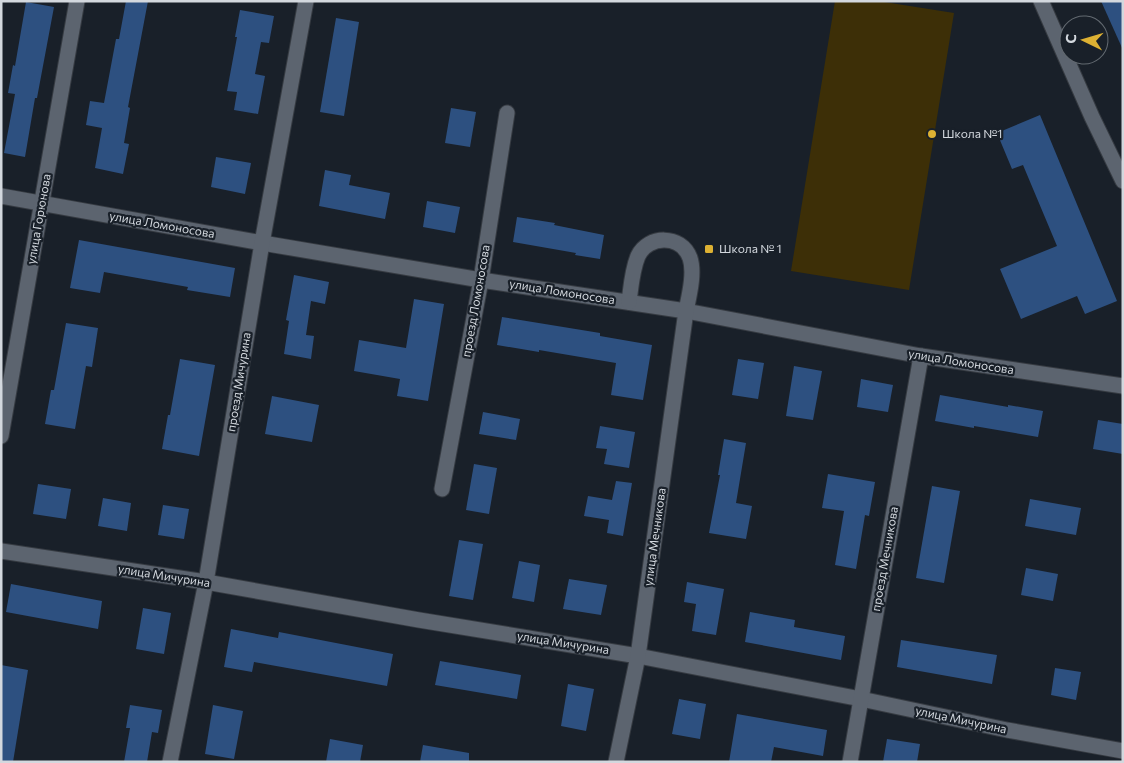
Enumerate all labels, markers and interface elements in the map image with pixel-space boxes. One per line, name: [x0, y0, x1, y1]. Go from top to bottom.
north arrow: [1059, 15, 1109, 65]
text: С: [1062, 33, 1079, 44]
place label: Школа №1: [942, 126, 1002, 140]
marker: Школа №1: [926, 128, 938, 140]
street label: улица Горюнова: [23, 173, 53, 265]
street label: улица Ломоносова: [108, 208, 216, 240]
place label: Школа № 1: [719, 241, 782, 255]
street label: проезд Ломоносова: [458, 243, 492, 358]
marker: Школа № 1: [703, 243, 715, 255]
street label: улица Ломоносова: [508, 276, 616, 306]
street label: проезд Мичурина: [223, 331, 253, 433]
street label: улица Ломоносова: [907, 346, 1015, 376]
street label: улица Мечникова: [640, 487, 668, 587]
street label: проезд Мечникова: [868, 505, 900, 612]
street label: улица Мичурина: [117, 561, 211, 589]
street label: улица Мичурина: [516, 628, 610, 656]
street label: улица Мичурина: [914, 703, 1008, 736]

